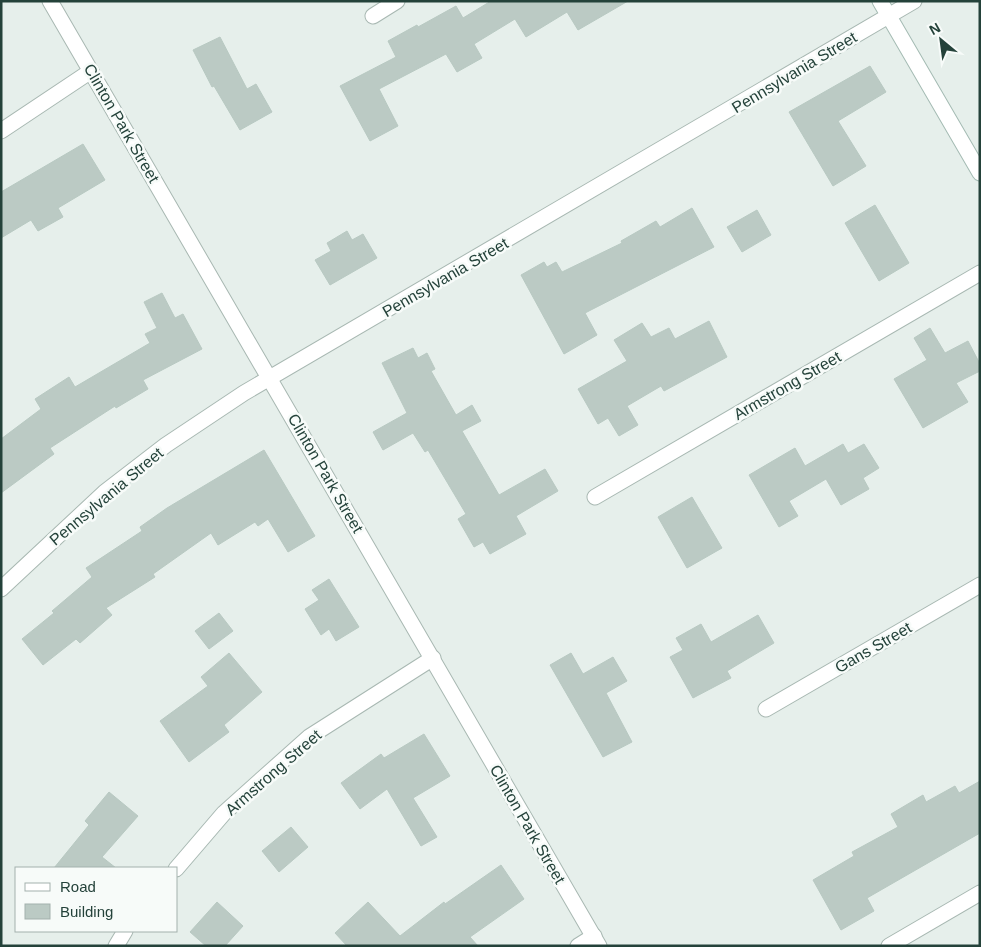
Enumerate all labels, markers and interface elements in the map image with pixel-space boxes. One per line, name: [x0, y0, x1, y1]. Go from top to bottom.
north arrow: [916, 15, 966, 65]
text: N: [926, 19, 943, 38]
street label: Pennsylvania Street: [729, 28, 860, 116]
street label: Clinton Park Street: [81, 61, 163, 186]
street label: Pennsylvania Street: [379, 234, 512, 320]
street label: Armstrong Street: [731, 348, 844, 423]
street label: Clinton Park Street: [285, 411, 367, 536]
street label: Pennsylvania Street: [46, 444, 167, 549]
street label: Gans Street: [832, 618, 915, 676]
street label: Armstrong Street: [222, 726, 325, 818]
street label: Clinton Park Street: [487, 762, 569, 887]
legend: [15, 867, 178, 932]
text: Road: [60, 878, 96, 895]
text: Building: [60, 903, 113, 920]

